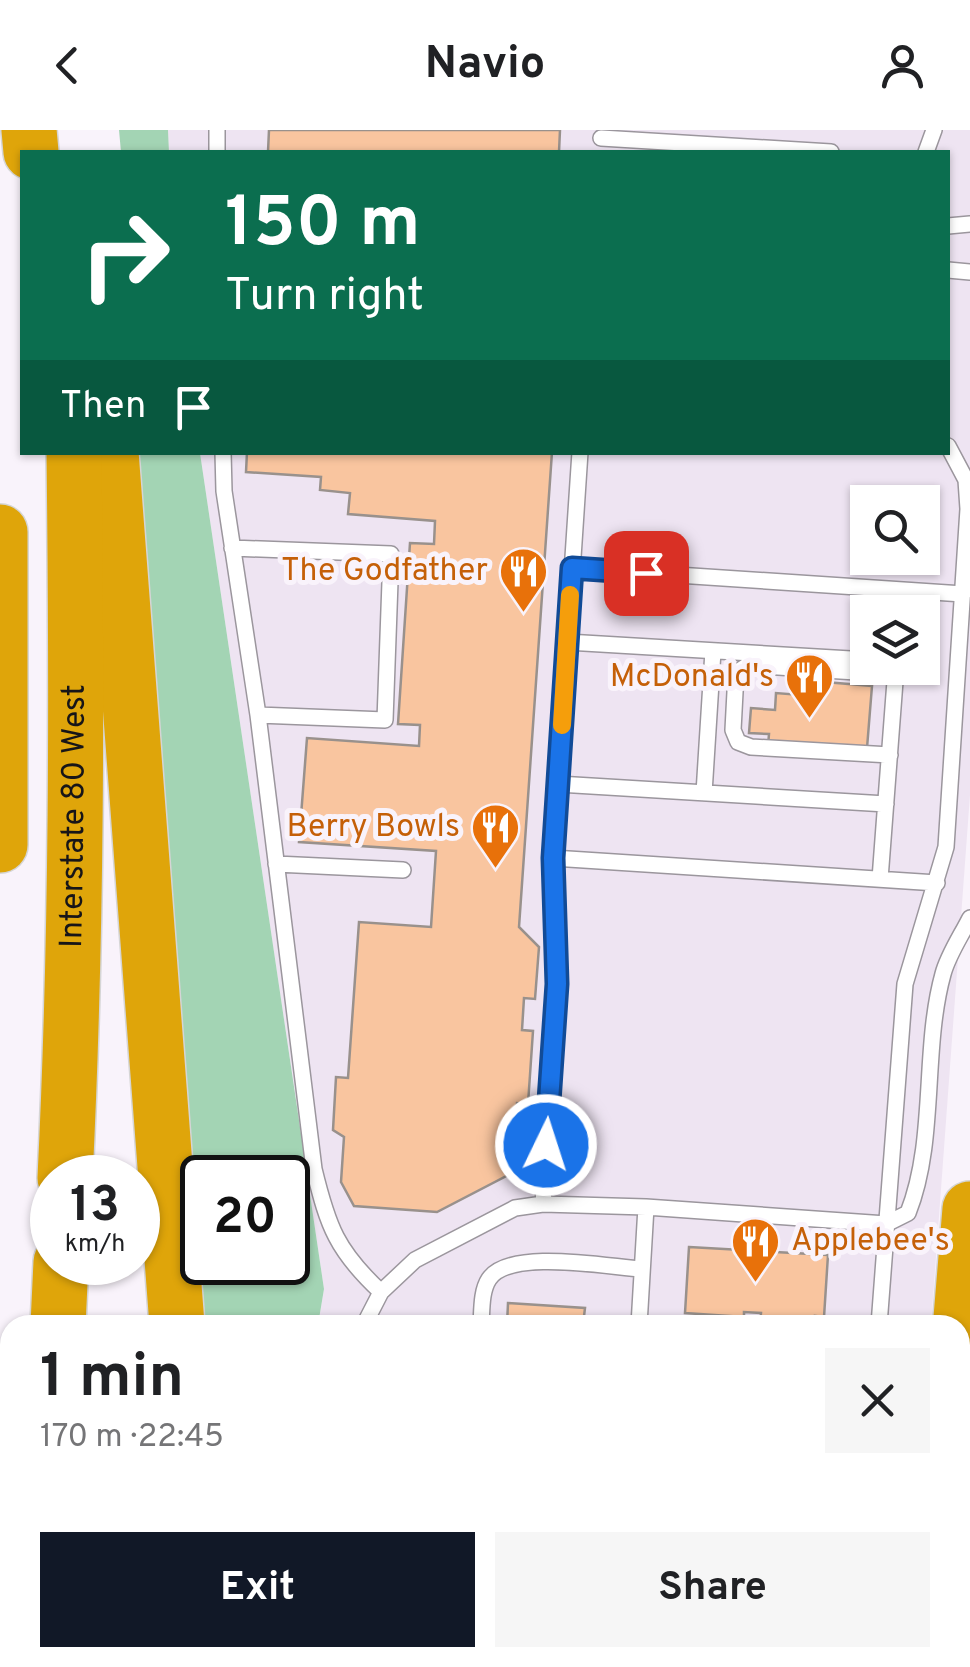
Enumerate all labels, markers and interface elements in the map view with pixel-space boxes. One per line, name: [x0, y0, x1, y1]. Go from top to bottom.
text: Navio: [425, 37, 545, 94]
icon: back: [40, 38, 95, 93]
icon: person: [875, 38, 930, 93]
text: 150 m: [225, 182, 420, 271]
icon: right: [60, 190, 190, 320]
text: Turn right: [225, 269, 424, 326]
icon: arrive: [166, 380, 221, 435]
text: Then: [60, 383, 146, 432]
map controls: [850, 485, 940, 685]
button: search: [850, 485, 940, 575]
pin: [604, 531, 689, 616]
restaurant icon: The Godfather: [497, 546, 549, 614]
icon: arrive: [619, 546, 674, 601]
place label: The Godfather: [281, 552, 488, 592]
button: layers: [850, 595, 940, 685]
restaurant icon: McDonald's: [783, 652, 835, 720]
place label: McDonald's: [610, 658, 774, 698]
street label: Interstate 80 West: [53, 684, 96, 949]
restaurant icon: Berry Bowls: [469, 802, 521, 870]
place label: Berry Bowls: [287, 808, 460, 848]
position arrow: [494, 1093, 598, 1197]
speed limit sign: 20: [180, 1155, 310, 1285]
text: 13: [70, 1176, 120, 1239]
restaurant icon: Applebee's: [730, 1216, 782, 1284]
place label: Applebee's: [791, 1222, 950, 1262]
text: km/h: [65, 1229, 125, 1261]
text: 1 min: [40, 1342, 184, 1418]
button: close: [825, 1348, 930, 1453]
text: 170 m · 22:45: [40, 1418, 224, 1458]
button: Exit: [40, 1532, 475, 1647]
button: Share: [495, 1532, 930, 1647]

